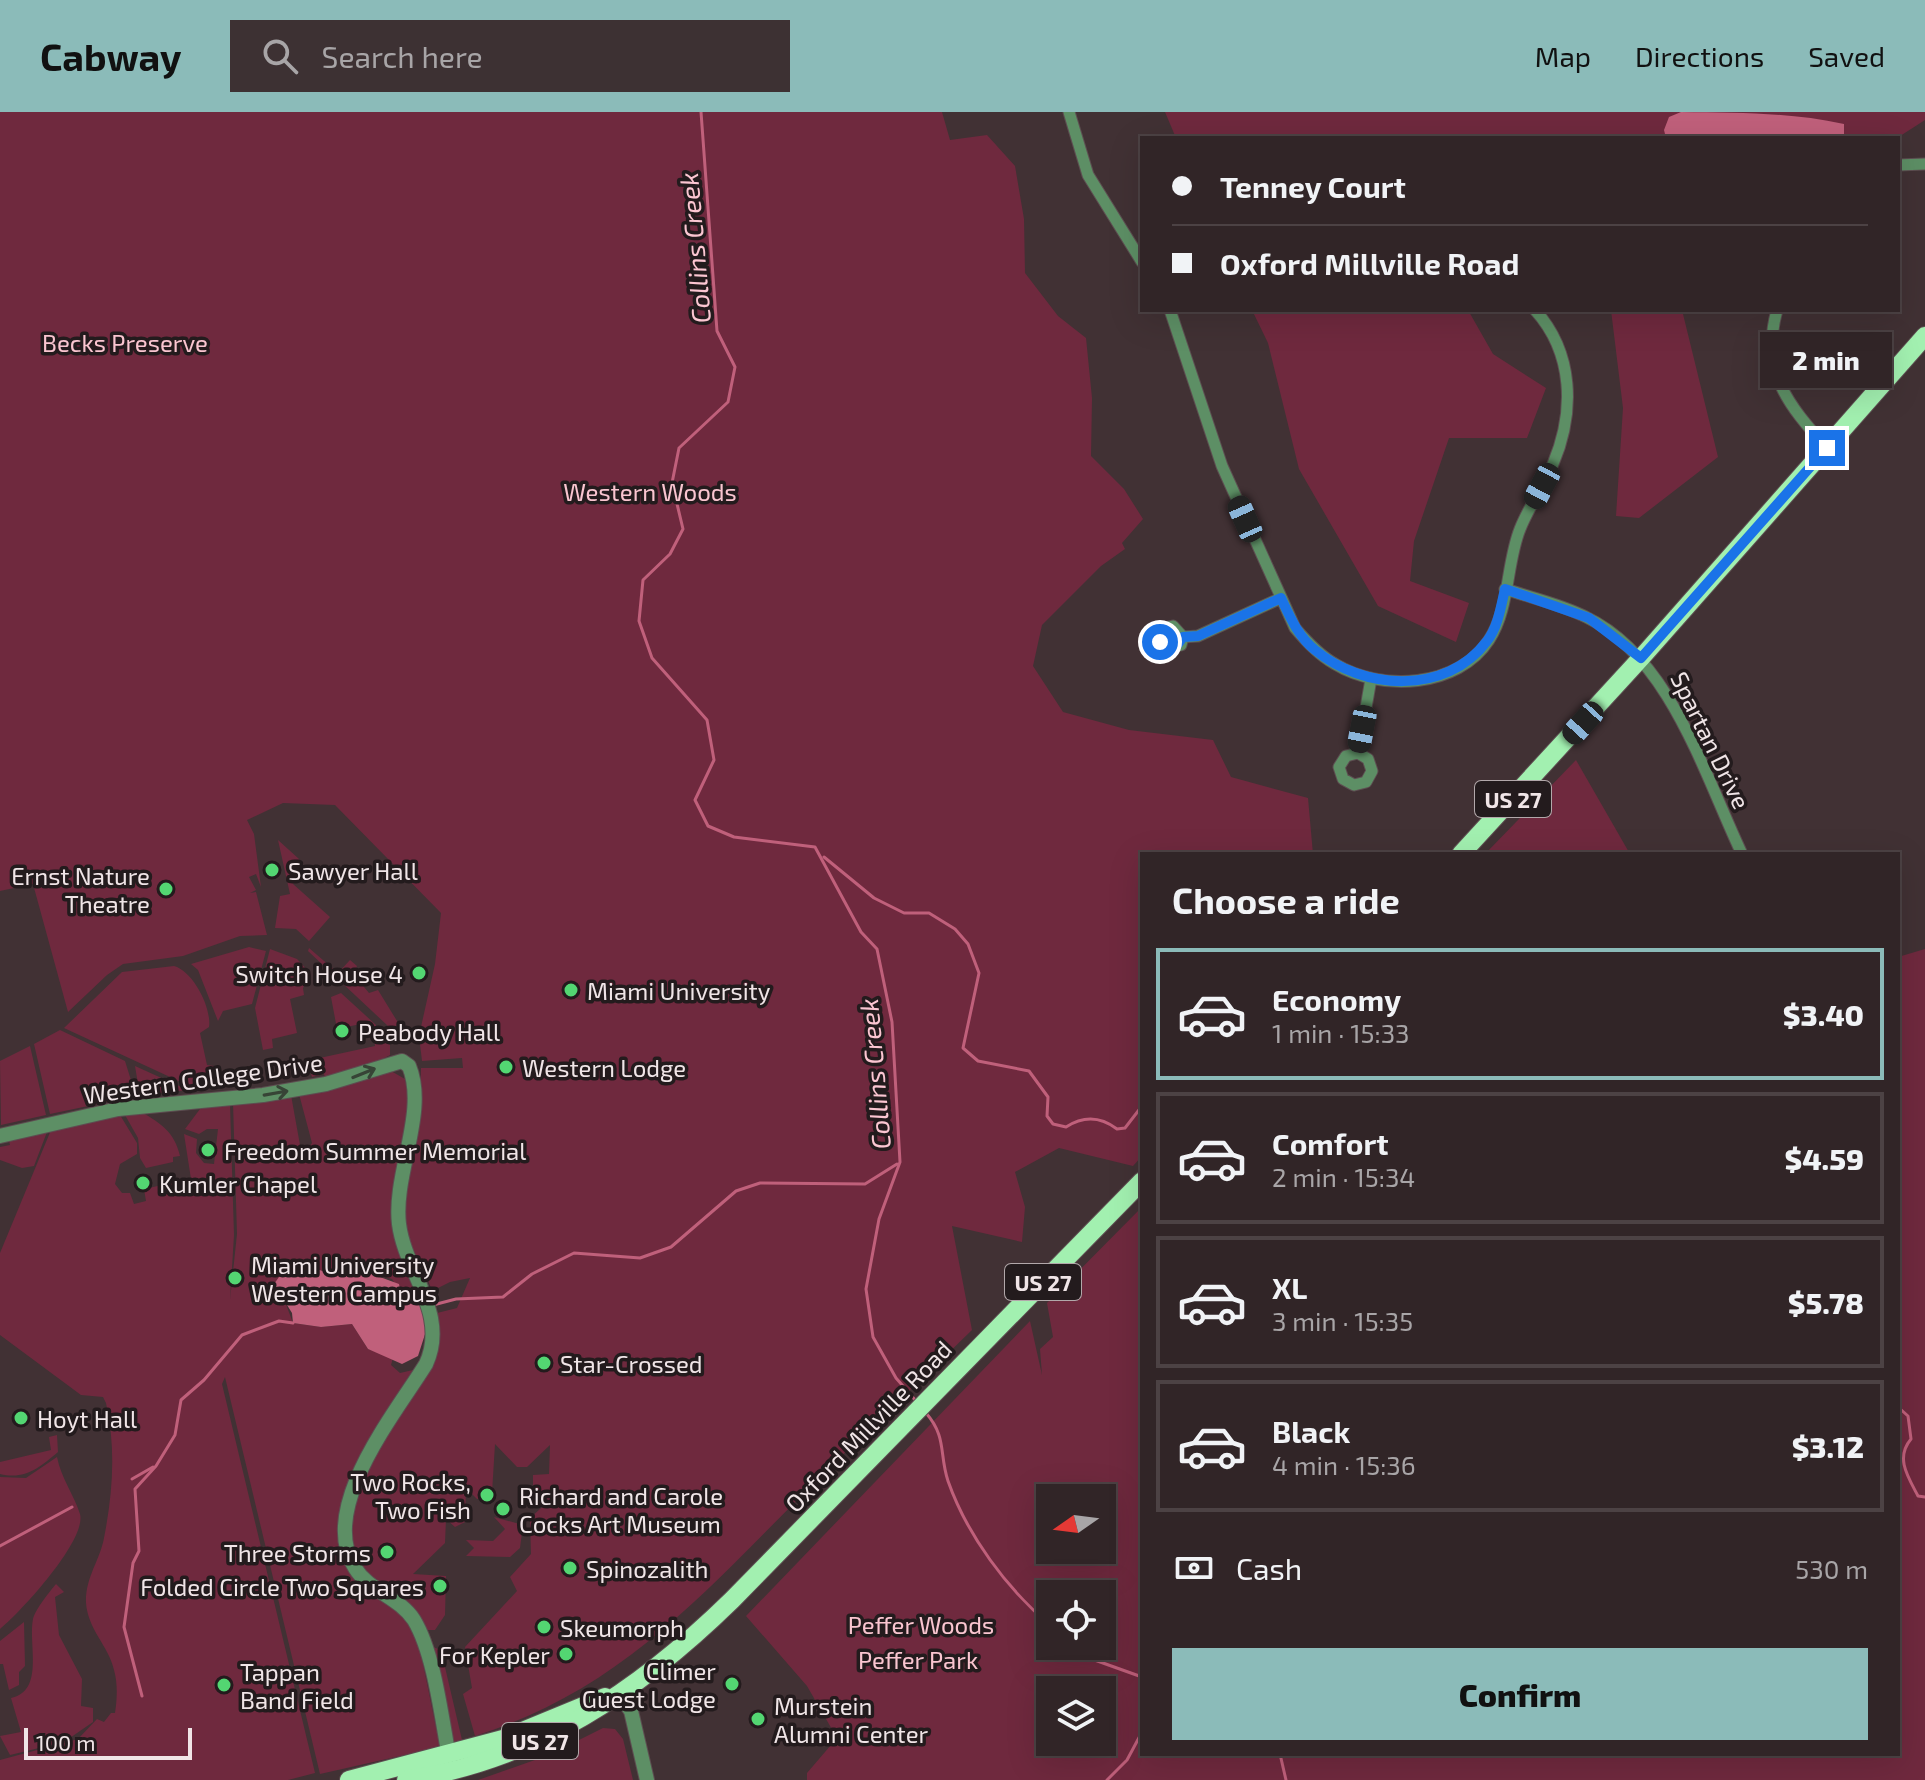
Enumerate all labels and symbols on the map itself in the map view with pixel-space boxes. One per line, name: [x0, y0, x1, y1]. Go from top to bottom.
water label: Collins Creek: [672, 171, 716, 325]
park label: Becks Preserve: [42, 328, 208, 357]
callout: 2 min: [1761, 332, 1893, 388]
route end: [1809, 430, 1845, 466]
car: [1520, 459, 1564, 513]
park label: Western Woods: [563, 477, 737, 506]
car: [1224, 492, 1266, 546]
route start: [1142, 624, 1178, 660]
street label: Spartan Drive: [1665, 667, 1757, 813]
car: [1558, 697, 1608, 749]
car: [1346, 703, 1378, 755]
road number: US 27: [1475, 781, 1551, 817]
place label: Sawyer Hall: [288, 856, 418, 885]
place label: Ernst Nature Theatre: [11, 861, 150, 918]
marker: Sawyer Hall: [263, 861, 281, 879]
marker: Ernst Nature Theatre: [157, 880, 175, 898]
place label: Switch House 4: [235, 959, 403, 988]
marker: Switch House 4: [410, 964, 428, 982]
place label: Miami University: [587, 976, 771, 1005]
marker: Miami University: [562, 981, 580, 999]
water label: Collins Creek: [852, 997, 896, 1151]
place label: Peabody Hall: [358, 1017, 500, 1046]
marker: Peabody Hall: [333, 1022, 351, 1040]
street label: Western College Drive: [81, 1047, 325, 1109]
place label: Western Lodge: [522, 1053, 686, 1082]
marker: Western Lodge: [497, 1058, 515, 1076]
one-way arrow: [351, 1065, 376, 1079]
one-way arrow: [263, 1084, 289, 1099]
place label: Freedom Summer Memorial: [224, 1136, 526, 1165]
marker: Freedom Summer Memorial: [199, 1141, 217, 1159]
place label: Kumler Chapel: [159, 1169, 317, 1198]
marker: Kumler Chapel: [134, 1174, 152, 1192]
place label: Miami University Western Campus: [251, 1250, 437, 1307]
road number: US 27: [1005, 1264, 1081, 1300]
marker: Miami University Western Campus: [226, 1269, 244, 1287]
street label: Oxford Millville Road: [779, 1334, 957, 1518]
place label: Star-Crossed: [560, 1349, 703, 1378]
marker: Star-Crossed: [535, 1354, 553, 1372]
place label: Hoyt Hall: [37, 1404, 137, 1433]
marker: Hoyt Hall: [12, 1409, 30, 1427]
place label: Two Rocks, Two Fish: [350, 1467, 471, 1524]
place label: Richard and Carole Cocks Art Museum: [519, 1481, 723, 1538]
north arrow: [1036, 1484, 1116, 1564]
marker: Two Rocks, Two Fish: [478, 1486, 496, 1504]
marker: Richard and Carole Cocks Art Museum: [494, 1500, 512, 1518]
place label: Three Storms: [224, 1538, 371, 1567]
marker: Three Storms: [378, 1543, 396, 1561]
place label: Spinozalith: [586, 1554, 708, 1583]
marker: Spinozalith: [561, 1559, 579, 1577]
place label: Folded Circle Two Squares: [140, 1572, 424, 1601]
marker: Folded Circle Two Squares: [431, 1577, 449, 1595]
park label: Peffer Woods: [848, 1610, 994, 1639]
place label: Skeumorph: [560, 1613, 684, 1642]
marker: Skeumorph: [535, 1618, 553, 1636]
place label: For Kepler: [439, 1640, 550, 1669]
marker: For Kepler: [557, 1645, 575, 1663]
park label: Peffer Park: [858, 1645, 978, 1674]
place label: Climer Guest Lodge: [582, 1656, 716, 1713]
place label: Tappan Band Field: [240, 1657, 354, 1714]
marker: Climer Guest Lodge: [723, 1675, 741, 1693]
marker: Tappan Band Field: [215, 1676, 233, 1694]
place label: Murstein Alumni Center: [774, 1691, 929, 1748]
marker: Murstein Alumni Center: [749, 1710, 767, 1728]
road number: US 27: [502, 1723, 578, 1759]
scale bar: [24, 1724, 192, 1760]

